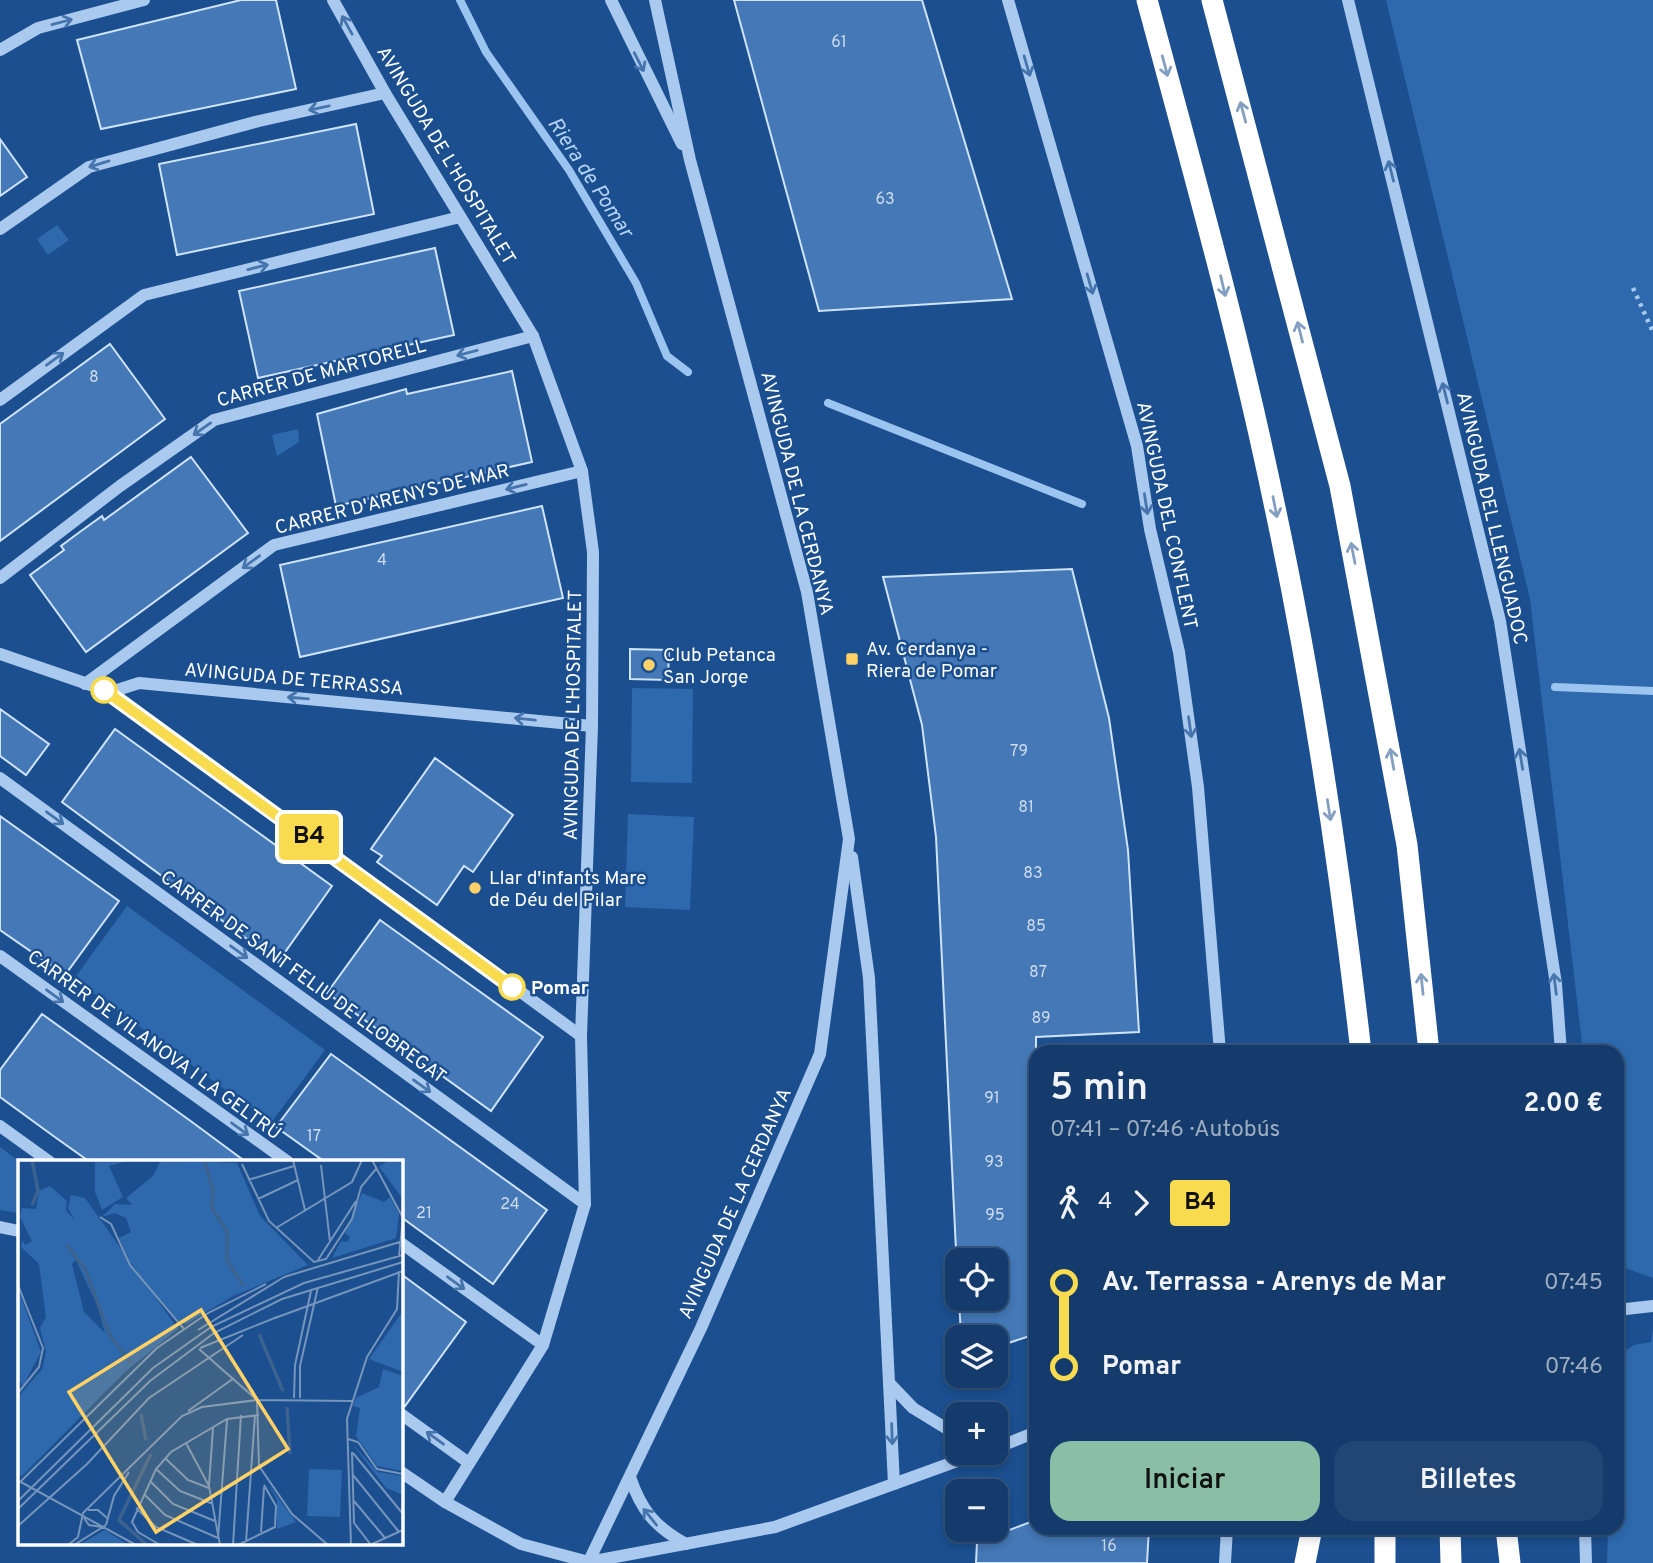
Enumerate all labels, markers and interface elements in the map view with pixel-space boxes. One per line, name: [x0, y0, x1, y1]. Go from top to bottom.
one-way arrow: [50, 15, 73, 28]
one-way arrow: [340, 15, 353, 36]
house number: 61: [831, 33, 847, 53]
street label: AVINGUDA DE L'HOSPITALET: [370, 42, 520, 270]
one-way arrow: [633, 51, 647, 72]
one-way arrow: [1021, 54, 1034, 76]
one-way arrow: [1159, 54, 1172, 77]
one-way arrow: [308, 101, 331, 115]
one-way arrow: [1236, 101, 1249, 124]
water label: Riera de Pomar: [541, 112, 640, 245]
one-way arrow: [88, 159, 110, 172]
one-way arrow: [1384, 161, 1397, 183]
house number: 63: [875, 190, 895, 210]
one-way arrow: [246, 260, 269, 273]
one-way arrow: [1084, 272, 1097, 295]
one-way arrow: [1217, 274, 1230, 297]
one-way arrow: [1293, 321, 1306, 344]
street label: CARRER DE MARTORELL: [214, 334, 429, 413]
one-way arrow: [456, 347, 478, 360]
one-way arrow: [45, 352, 64, 367]
house number: 8: [89, 368, 99, 388]
street label: AVINGUDA DE LA CERDANYA: [754, 369, 838, 618]
one-way arrow: [1438, 382, 1451, 404]
street label: AVINGUDA DEL LLENGUADOC: [1450, 390, 1532, 647]
street label: AVINGUDA DEL CONFLENT: [1130, 399, 1202, 631]
one-way arrow: [193, 422, 212, 436]
street label: CARRER D'ARENYS DE MAR: [273, 459, 512, 541]
one-way arrow: [505, 481, 527, 494]
one-way arrow: [1140, 492, 1153, 515]
one-way arrow: [1269, 495, 1282, 518]
one-way arrow: [1346, 542, 1359, 565]
house number: 4: [377, 551, 387, 571]
one-way arrow: [242, 555, 261, 569]
street label: AVINGUDA DE L'HOSPITALET: [560, 589, 588, 841]
place label: Av. Cerdanya - Riera de Pomar: [866, 638, 998, 684]
place label: Club Petanca San Jorge: [663, 644, 776, 690]
marker: Av. Cerdanya - Riera de Pomar: [844, 651, 860, 667]
marker: Club Petanca San Jorge: [641, 657, 657, 673]
street label: AVINGUDA DE TERRASSA: [183, 658, 404, 702]
unlabelled marker: [91, 677, 117, 703]
one-way arrow: [287, 691, 310, 704]
one-way arrow: [514, 712, 536, 725]
one-way arrow: [1183, 715, 1196, 738]
house number: 79: [1010, 742, 1028, 762]
one-way arrow: [1384, 748, 1398, 770]
one-way arrow: [1514, 748, 1527, 771]
house number: 81: [1018, 798, 1034, 818]
one-way arrow: [1322, 798, 1335, 821]
one-way arrow: [45, 811, 64, 825]
line badge: B4: [278, 814, 340, 860]
text: B4: [293, 822, 325, 852]
house number: 83: [1023, 864, 1043, 884]
street label: CARRER DE SANT FELIU DE LLOBREGAT: [155, 866, 451, 1090]
place label: Llar d'infants Mare de Déu del Pilar: [489, 867, 646, 913]
marker: Llar d'infants Mare de Déu del Pilar: [467, 880, 483, 896]
house number: 85: [1026, 917, 1046, 937]
street label: CARRER DE VILANOVA I LA GELTRÚ: [22, 945, 286, 1146]
one-way arrow: [229, 945, 248, 959]
house number: 87: [1029, 963, 1047, 983]
one-way arrow: [1415, 973, 1428, 996]
one-way arrow: [1548, 973, 1561, 996]
marker: Pomar: [499, 974, 525, 1000]
place label: Pomar: [531, 977, 589, 1001]
one-way arrow: [46, 988, 65, 1003]
house number: 89: [1031, 1009, 1051, 1029]
text: 5 min: [1050, 1065, 1148, 1114]
one-way arrow: [413, 1079, 431, 1094]
street label: AVINGUDA DE LA CERDANYA: [674, 1084, 798, 1323]
text: 2.00 €: [1523, 1088, 1603, 1121]
house number: 91: [984, 1089, 1000, 1109]
text: 07:41 – 07:46 · Autobús: [1050, 1116, 1280, 1145]
one-way arrow: [230, 1121, 249, 1136]
house number: 17: [307, 1127, 321, 1147]
house number: 93: [984, 1153, 1004, 1173]
inset map: [18, 1160, 402, 1546]
icon: walk: [1050, 1184, 1088, 1222]
icon: forward: [1122, 1184, 1160, 1222]
text: 4: [1098, 1188, 1112, 1217]
text: B4: [1184, 1188, 1216, 1218]
house number: 24: [500, 1195, 520, 1215]
house number: 21: [416, 1204, 432, 1224]
house number: 95: [985, 1206, 1005, 1226]
map controls: [945, 1248, 1008, 1542]
button: locate: [945, 1248, 1008, 1311]
text: Av. Terrassa - Arenys de Mar: [1102, 1267, 1446, 1300]
text: 07:45: [1544, 1269, 1603, 1298]
one-way arrow: [446, 1276, 465, 1290]
button: layers: [945, 1325, 1008, 1388]
text: Pomar: [1102, 1351, 1181, 1384]
text: 07:46: [1545, 1353, 1603, 1382]
button: +: [945, 1402, 1008, 1465]
one-way arrow: [885, 1422, 898, 1445]
one-way arrow: [426, 1431, 445, 1446]
button: Iniciar: [1050, 1441, 1320, 1521]
button: Billetes: [1334, 1441, 1603, 1521]
button: −: [945, 1479, 1008, 1542]
one-way arrow: [642, 1509, 658, 1527]
house number: 16: [1101, 1537, 1117, 1557]

